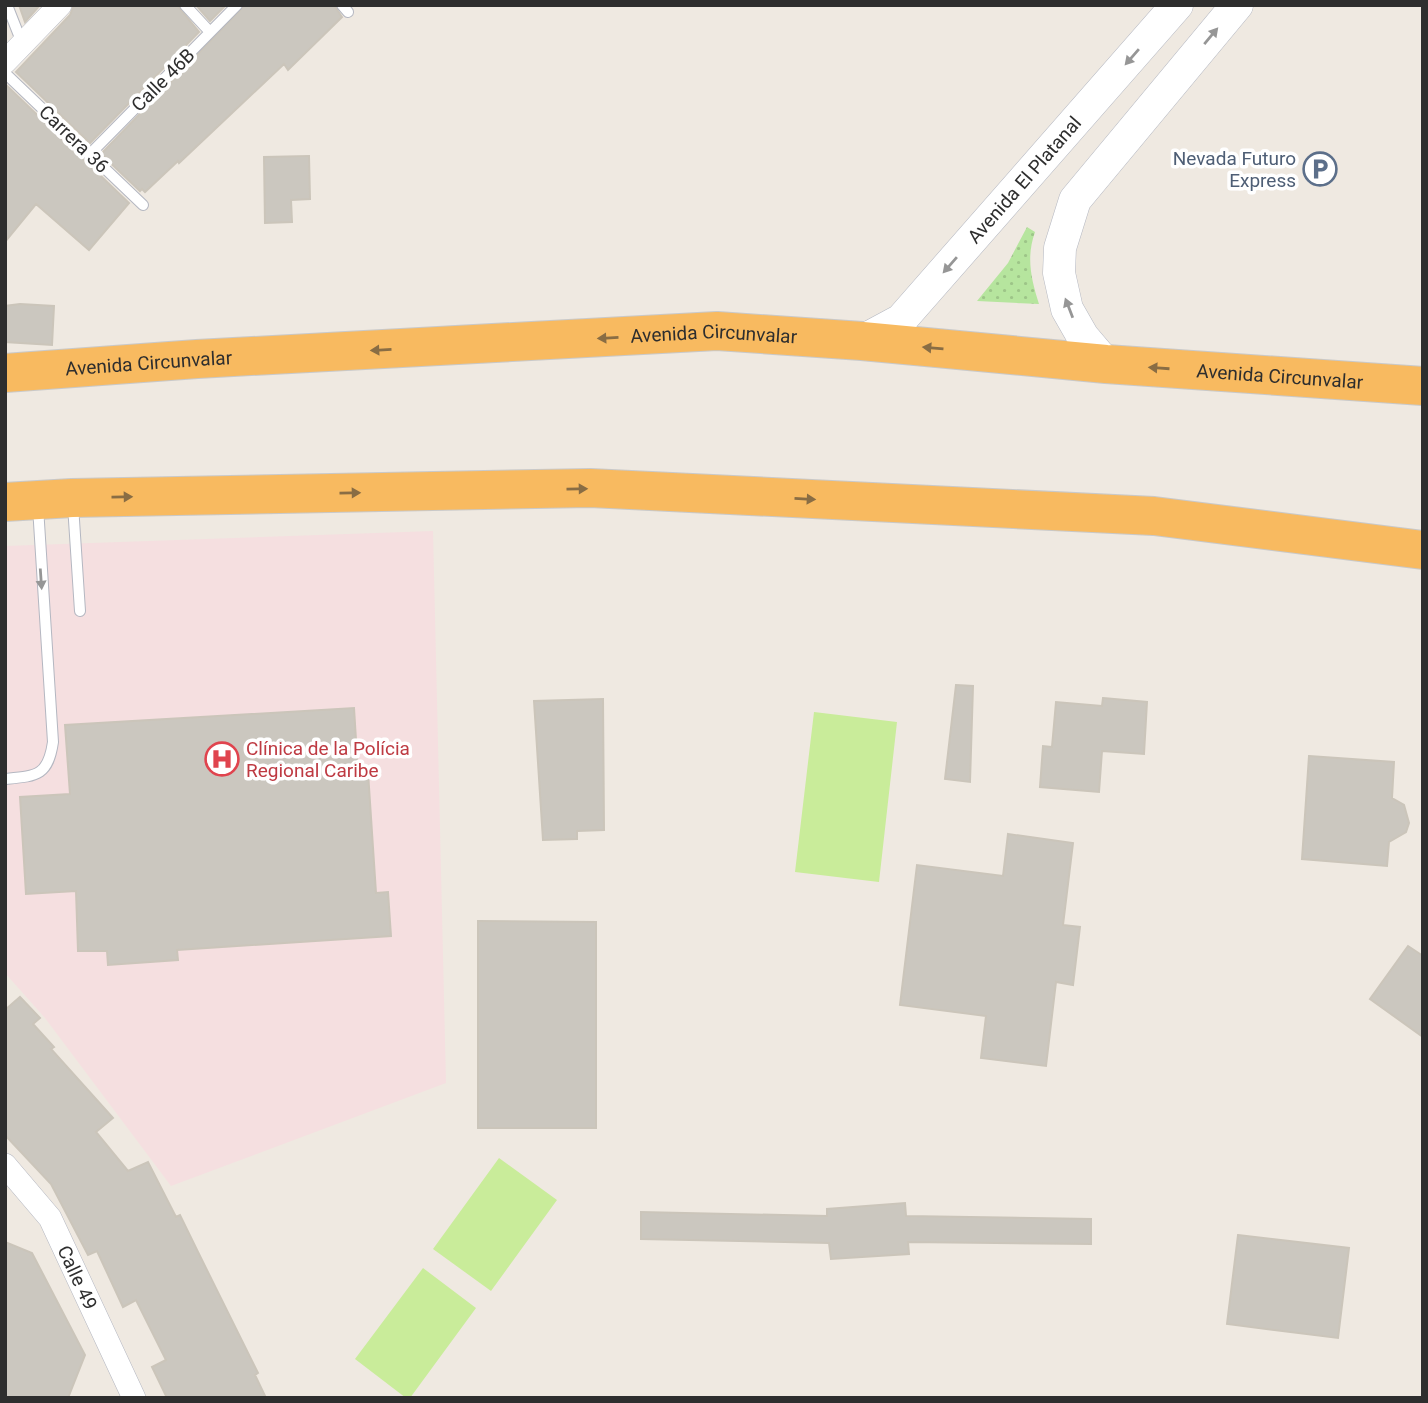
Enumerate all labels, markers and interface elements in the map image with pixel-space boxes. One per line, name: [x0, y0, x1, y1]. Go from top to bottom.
one-way arrow: [1204, 27, 1219, 45]
street label: Calle 46B: [127, 44, 199, 116]
one-way arrow: [1125, 48, 1140, 65]
street label: Carrera 36: [34, 100, 114, 178]
street label: Avenida El Platanal: [962, 111, 1086, 248]
place label: Nevada Futuro Express: [1173, 147, 1296, 192]
parking icon: Nevada Futuro Express: [1301, 150, 1339, 188]
one-way arrow: [942, 256, 958, 274]
one-way arrow: [1063, 298, 1074, 319]
street label: Avenida Circunvalar: [630, 319, 798, 348]
one-way arrow: [597, 332, 619, 343]
one-way arrow: [921, 342, 943, 353]
one-way arrow: [370, 345, 392, 356]
street label: Avenida Circunvalar: [64, 346, 233, 380]
street label: Avenida Circunvalar: [1196, 359, 1365, 393]
one-way arrow: [1148, 362, 1170, 373]
one-way arrow: [567, 483, 589, 494]
one-way arrow: [339, 487, 361, 498]
one-way arrow: [112, 491, 134, 503]
one-way arrow: [794, 493, 816, 504]
one-way arrow: [36, 569, 47, 591]
place label: Clínica de la Polícia Regional Caribe: [246, 737, 410, 782]
hospital icon: Clínica de la Polícia Regional Caribe: [203, 740, 241, 778]
street label: Calle 49: [53, 1242, 103, 1313]

